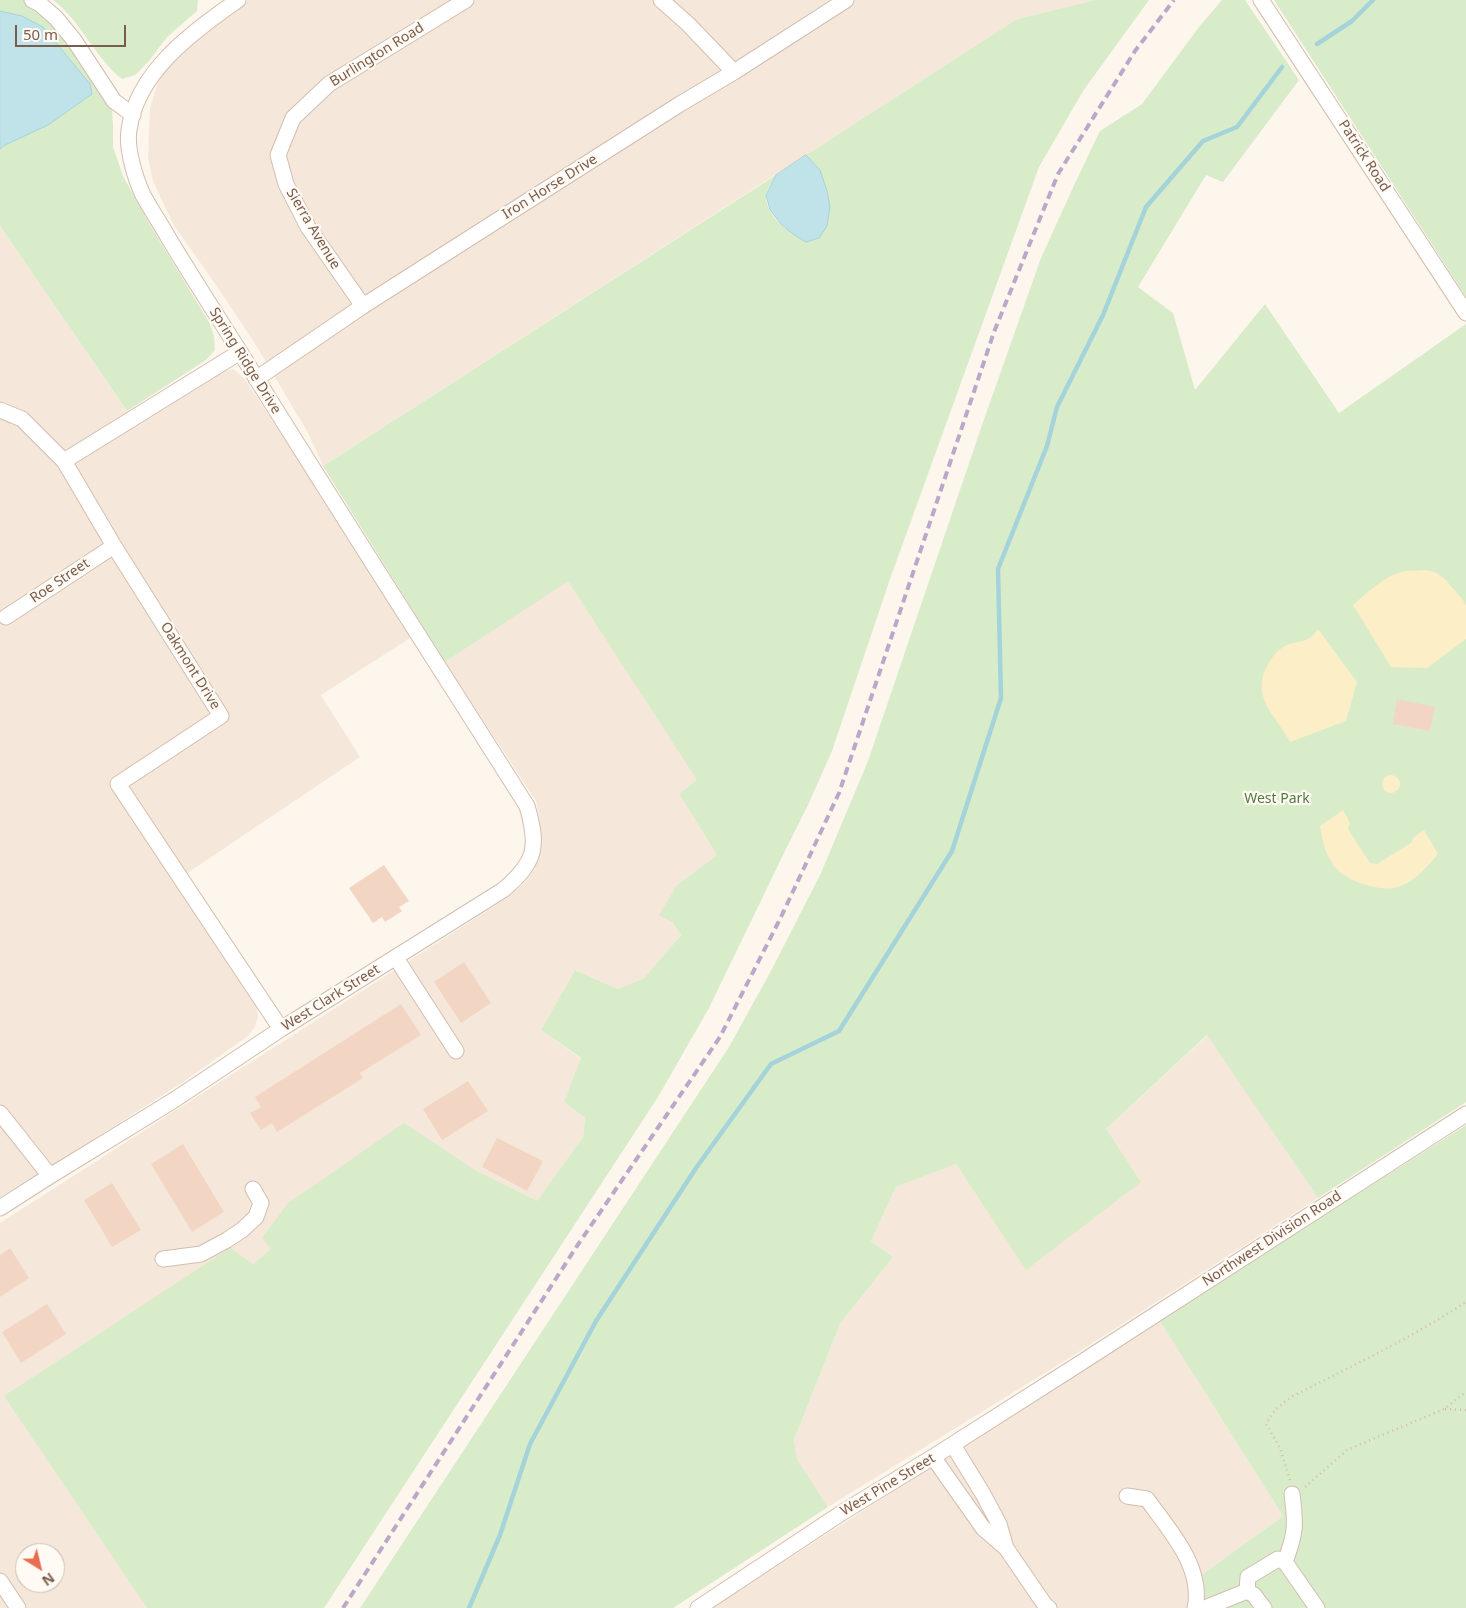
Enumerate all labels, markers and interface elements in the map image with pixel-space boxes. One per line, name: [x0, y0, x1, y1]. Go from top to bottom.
scale bar: [18, 15, 129, 47]
street label: Burlington Road: [327, 19, 427, 91]
text: 50 m: [23, 24, 58, 44]
street label: Patrick Road: [1335, 117, 1393, 195]
street label: Iron Horse Drive: [500, 151, 600, 223]
street label: Sierra Avenue: [282, 186, 344, 272]
street label: Spring Ridge Drive: [205, 305, 285, 417]
street label: Roe Street: [27, 555, 93, 607]
street label: Oakmont Drive: [156, 619, 224, 713]
park label: West Park: [1244, 791, 1310, 807]
street label: West Clark Street: [279, 961, 383, 1035]
street label: Northwest Division Road: [1199, 1188, 1345, 1290]
street label: West Pine Street: [838, 1450, 938, 1520]
north arrow: [15, 1543, 65, 1593]
text: N: [38, 1569, 59, 1591]

